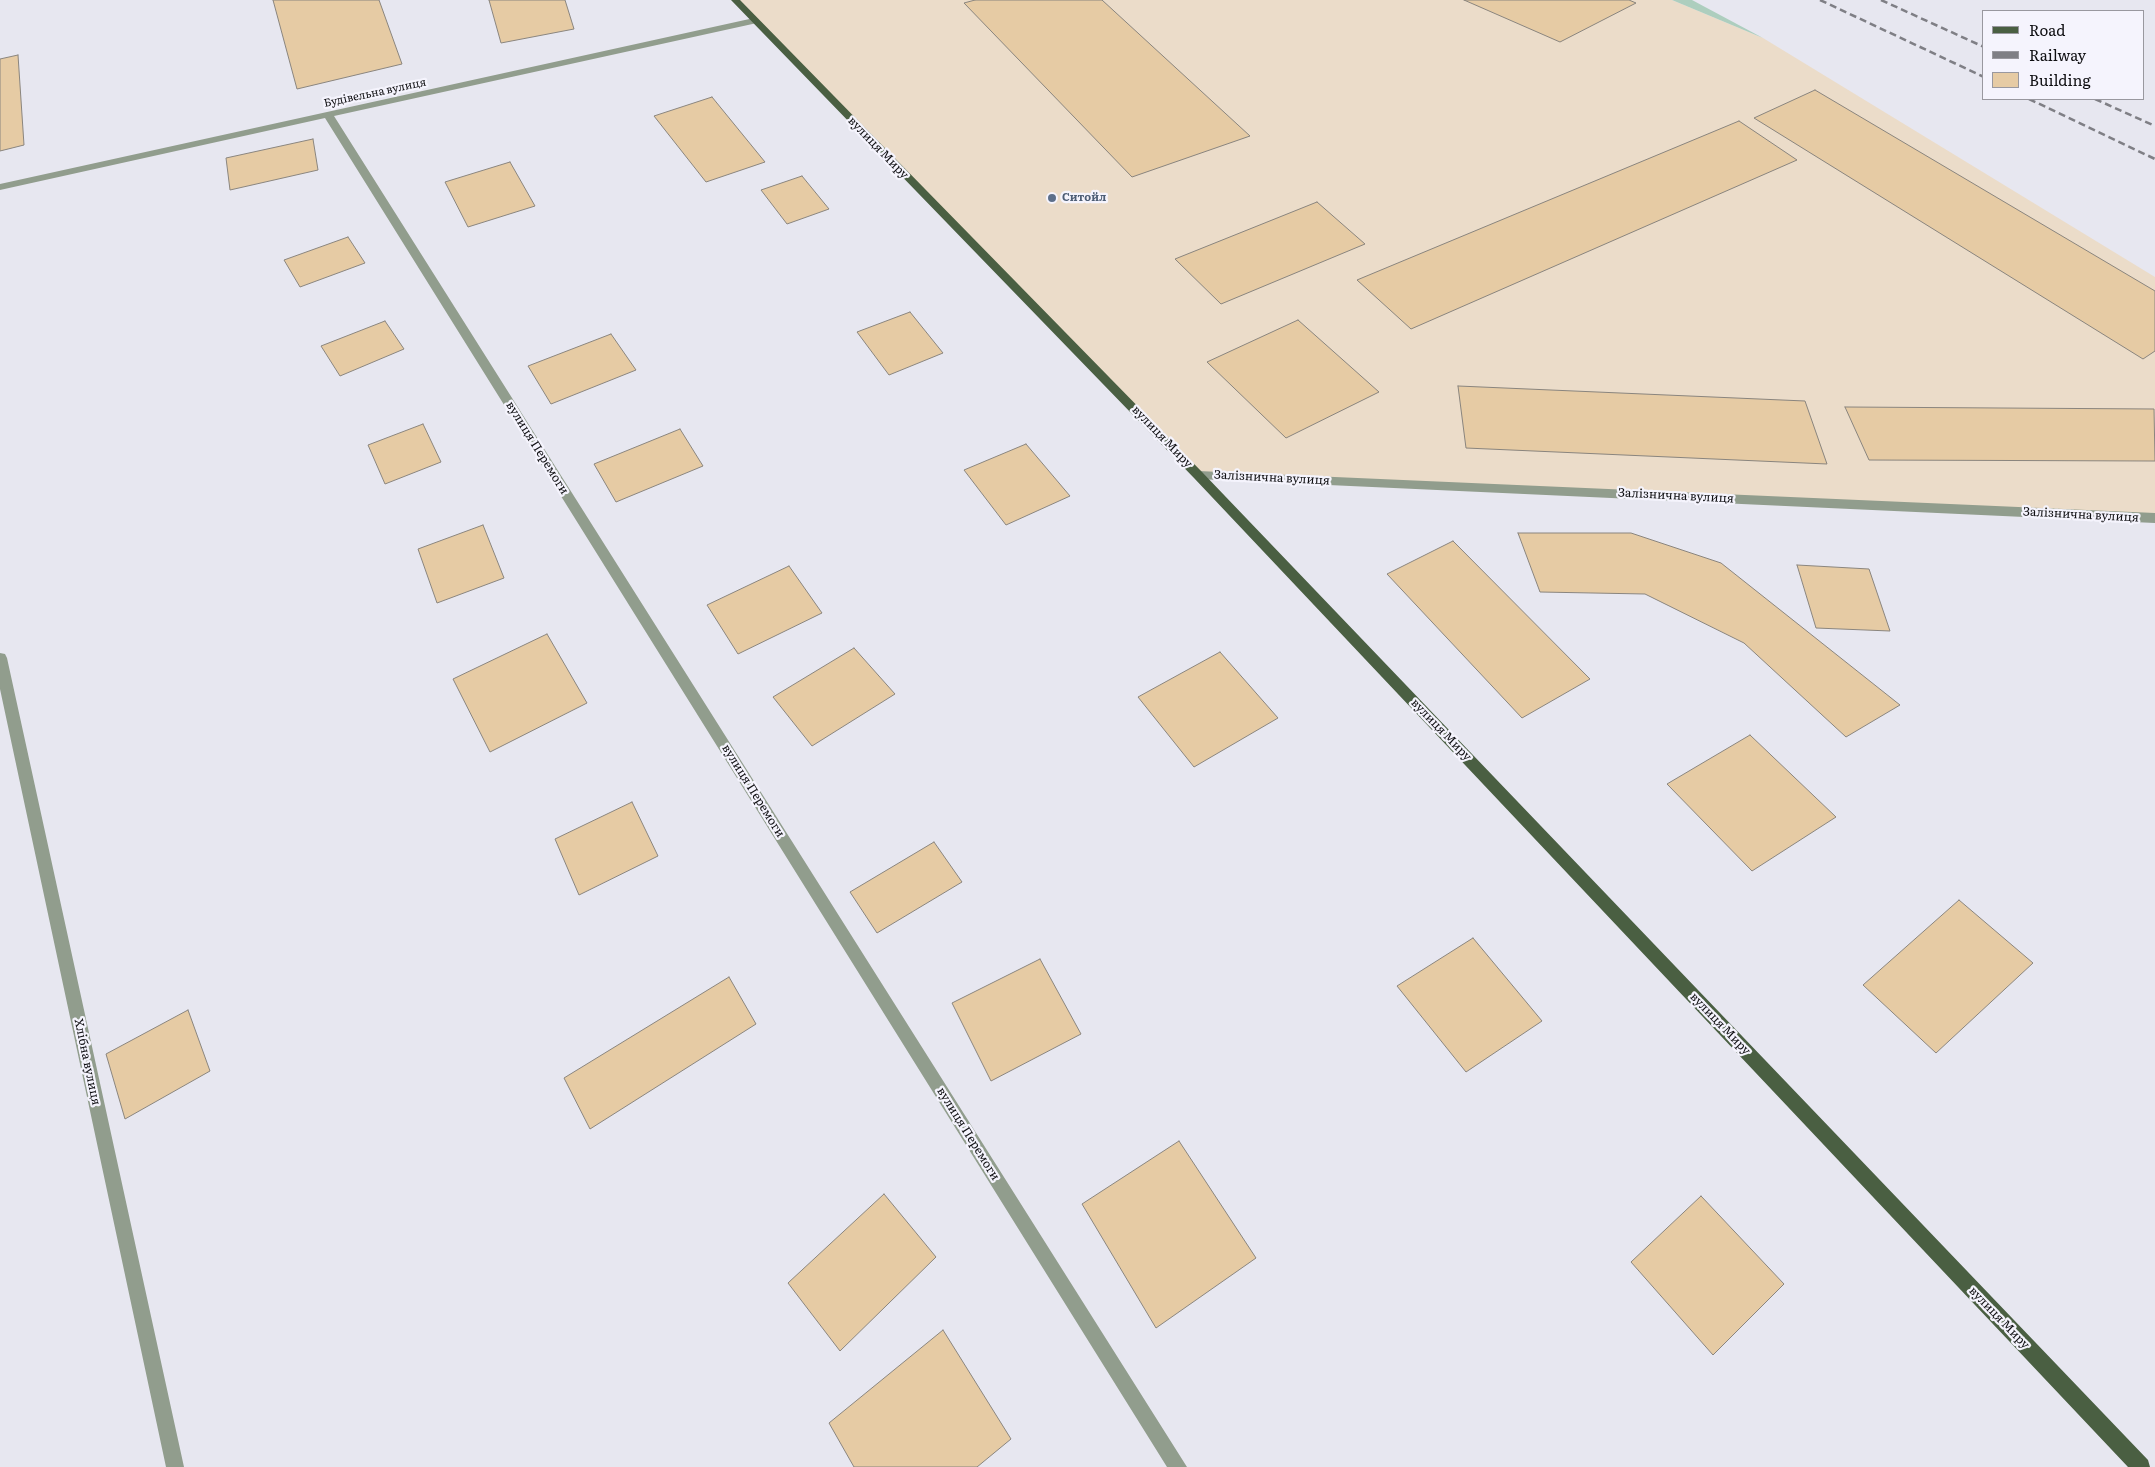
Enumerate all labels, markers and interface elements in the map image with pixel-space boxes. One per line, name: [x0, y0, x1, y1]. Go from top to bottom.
legend: [1982, 10, 2145, 100]
text: Road: [2029, 18, 2065, 41]
text: Railway: [2029, 43, 2086, 66]
text: Building: [2029, 68, 2091, 91]
street label: Будівельна вулиця: [323, 76, 427, 110]
street label: вулиця Миру: [845, 114, 911, 182]
place label: Ситойл: [1062, 191, 1106, 205]
marker: Ситойл: [1046, 192, 1058, 204]
street label: вулиця Перемоги: [503, 399, 571, 497]
street label: вулиця Миру: [1129, 403, 1195, 471]
street label: Залізнична вулиця: [1214, 468, 1330, 488]
street label: Залізнична вулиця: [1618, 486, 1734, 506]
street label: Залізнична вулиця: [2023, 505, 2139, 525]
street label: вулиця Миру: [1408, 696, 1474, 764]
street label: вулиця Перемоги: [719, 742, 787, 840]
street label: вулиця Миру: [1687, 990, 1753, 1058]
street label: Хлібна вулиця: [71, 1017, 103, 1107]
street label: вулиця Перемоги: [934, 1085, 1002, 1183]
street label: вулиця Миру: [1966, 1284, 2032, 1352]

